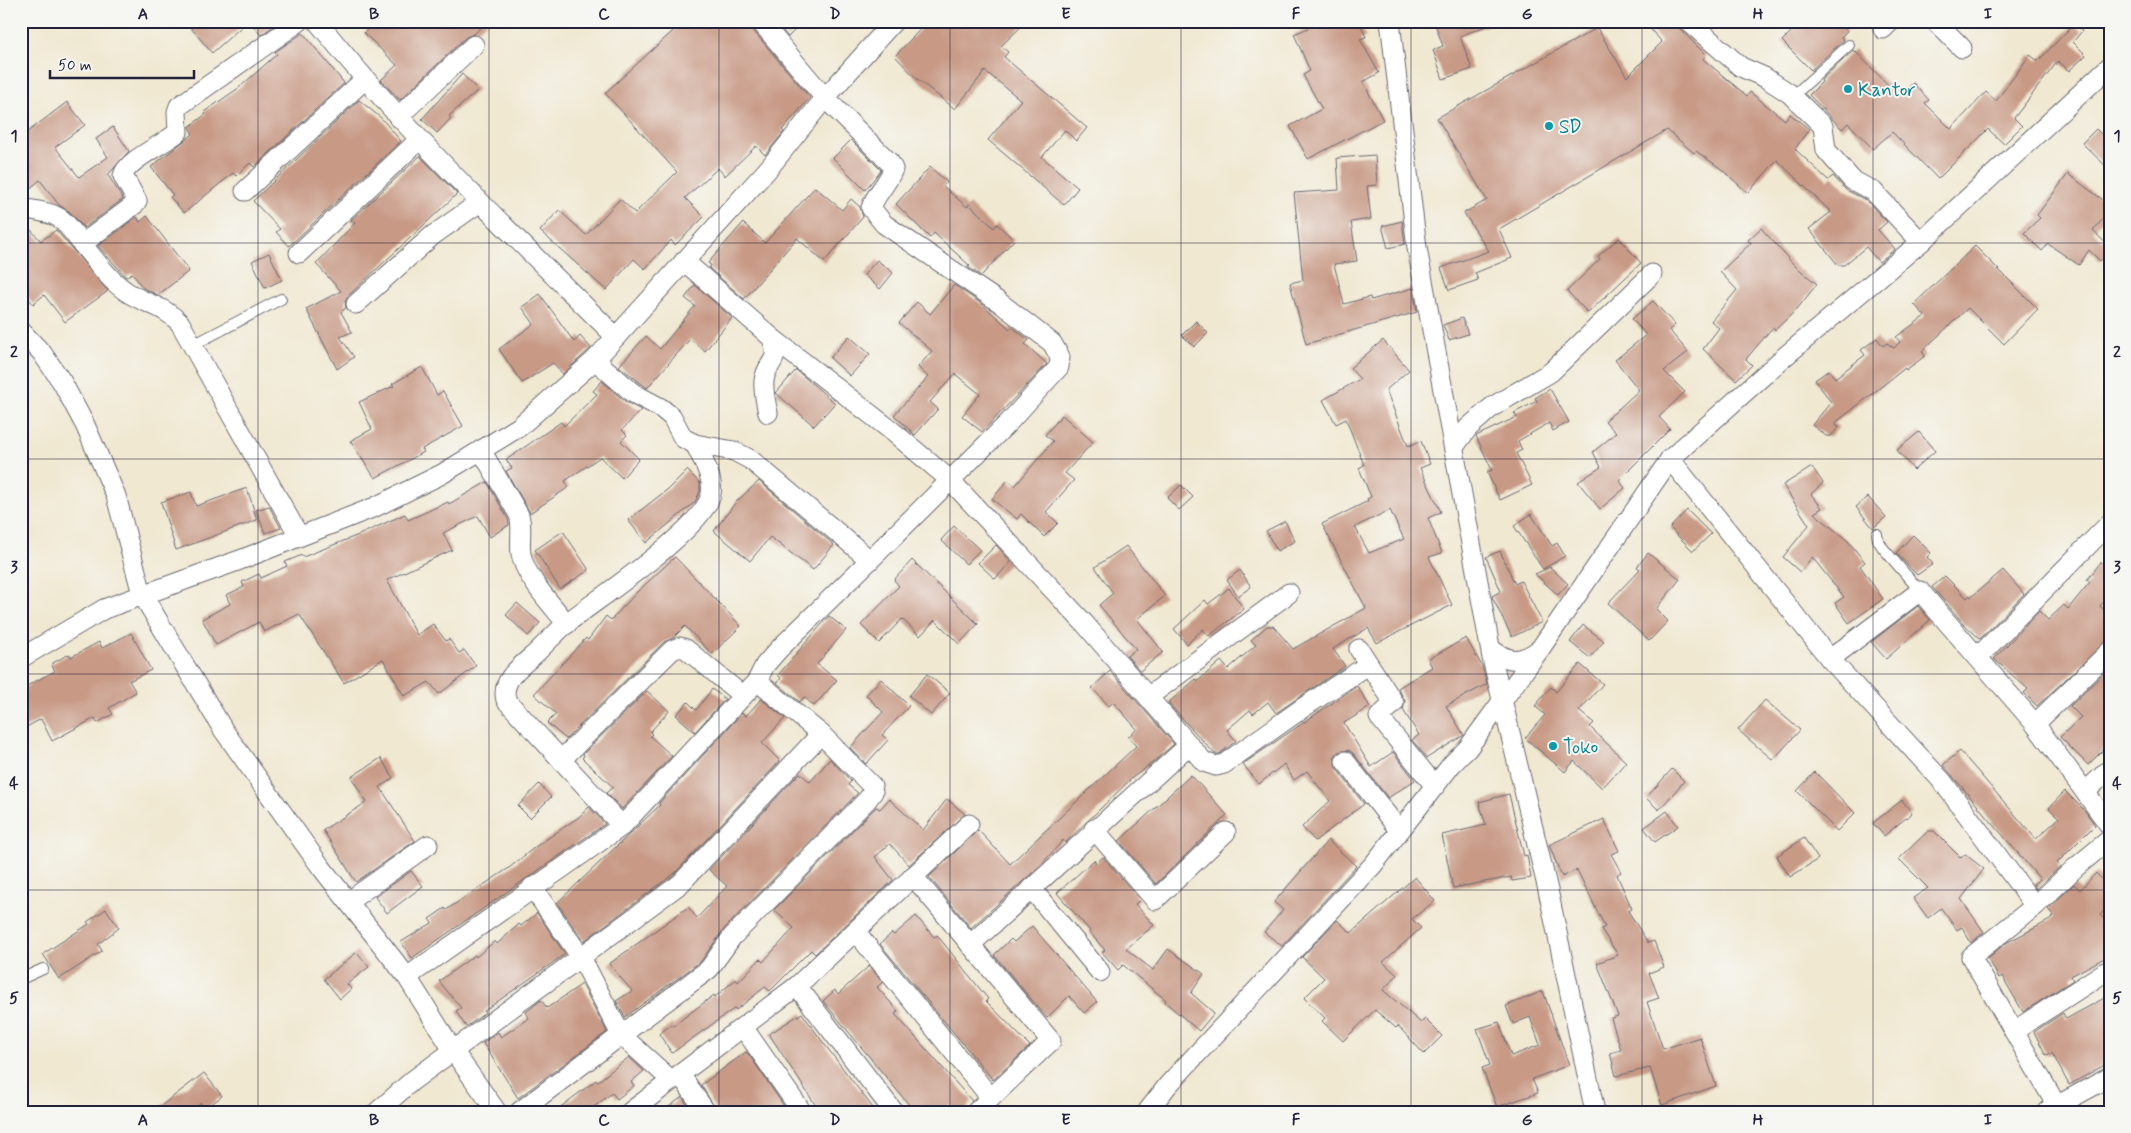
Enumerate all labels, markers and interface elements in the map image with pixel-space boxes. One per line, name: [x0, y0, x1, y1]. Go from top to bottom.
text: A: [138, 4, 148, 25]
text: B: [369, 4, 379, 25]
text: C: [598, 4, 610, 25]
text: D: [829, 4, 841, 25]
text: E: [1061, 4, 1071, 25]
text: F: [1292, 4, 1301, 25]
text: G: [1522, 4, 1533, 25]
text: H: [1753, 4, 1764, 25]
text: I: [1984, 4, 1993, 25]
scale bar: [50, 48, 194, 80]
text: 50 m: [58, 56, 92, 76]
place label: Kantor: [1858, 78, 1915, 103]
marker: Kantor: [1842, 83, 1854, 95]
place label: SD: [1559, 115, 1582, 140]
marker: SD: [1543, 120, 1555, 132]
text: 1: [10, 126, 18, 147]
text: 1: [2113, 126, 2121, 147]
text: 2: [10, 342, 18, 363]
text: 2: [2113, 342, 2121, 363]
text: 3: [10, 557, 18, 578]
text: 3: [2113, 557, 2121, 578]
place label: Toko: [1563, 735, 1598, 760]
marker: Toko: [1547, 740, 1559, 752]
text: 4: [9, 773, 19, 794]
text: 4: [2112, 773, 2122, 794]
text: 5: [9, 988, 19, 1009]
text: 5: [2112, 988, 2122, 1009]
text: A: [138, 1110, 148, 1131]
text: B: [369, 1110, 379, 1131]
text: C: [598, 1110, 610, 1131]
text: D: [829, 1110, 841, 1131]
text: E: [1061, 1110, 1071, 1131]
text: F: [1292, 1110, 1301, 1131]
text: G: [1522, 1110, 1533, 1131]
text: H: [1753, 1110, 1764, 1131]
text: I: [1984, 1110, 1993, 1131]

